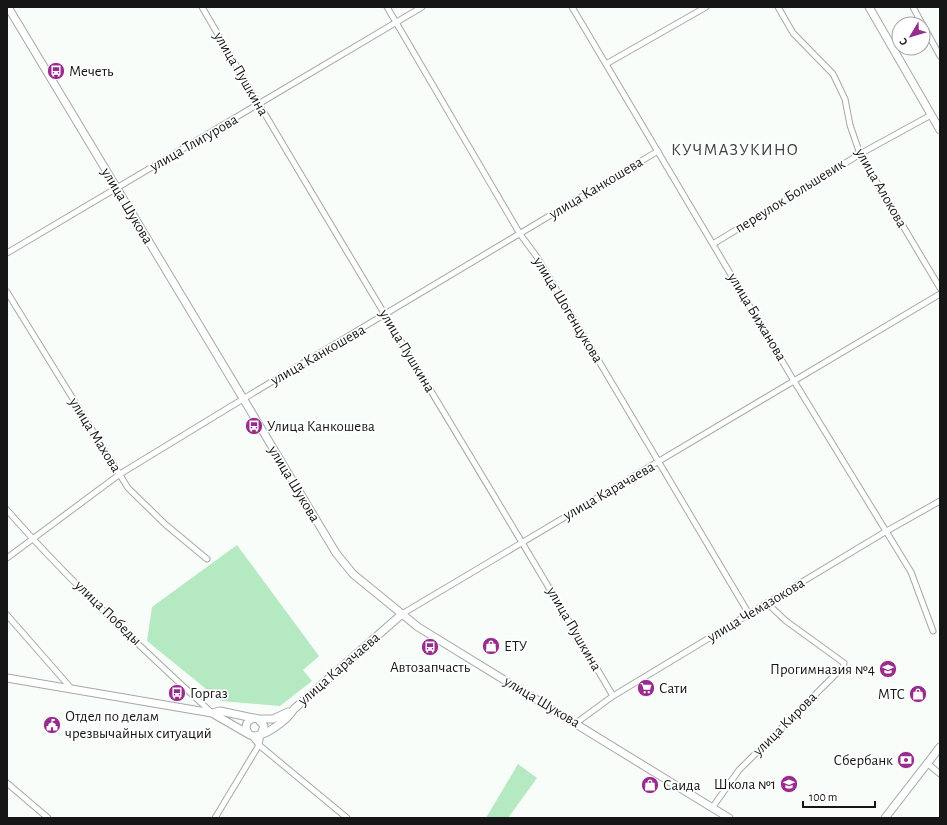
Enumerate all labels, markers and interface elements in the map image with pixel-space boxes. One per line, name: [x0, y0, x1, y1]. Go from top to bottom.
north arrow: [891, 16, 931, 56]
street label: улица Пушкина: [210, 29, 271, 119]
text: С: [897, 36, 910, 48]
bus stop icon: Мечеть: [46, 61, 66, 81]
place label: Мечеть: [69, 64, 114, 79]
street label: улица Тлигурова: [147, 112, 241, 175]
district label: КУЧМАЗУКИНО: [671, 141, 799, 158]
street label: улица Алокова: [852, 145, 910, 230]
street label: улица Канкошева: [546, 154, 646, 222]
street label: переулок Большевик: [732, 156, 848, 236]
street label: улица Шукова: [98, 165, 156, 247]
street label: улица Шогенцукова: [530, 254, 606, 366]
street label: улица Бижанова: [724, 270, 789, 364]
street label: улица Пушкина: [376, 306, 438, 395]
street label: улица Канкошева: [267, 322, 368, 389]
street label: улица Махова: [66, 394, 124, 475]
bus stop icon: Улица Канкошева: [244, 416, 264, 436]
place label: Улица Канкошева: [267, 419, 375, 434]
street label: улица Шукова: [265, 443, 323, 525]
street label: улица Карачаева: [560, 459, 657, 524]
street label: улица Чемазокова: [704, 575, 807, 645]
street label: улица Победы: [71, 577, 144, 648]
street label: улица Пушкина: [543, 584, 604, 674]
street label: улица Карачаева: [295, 630, 383, 709]
shop icon: ЕТУ: [481, 636, 501, 656]
bus stop icon: Автозапчасть: [420, 637, 440, 657]
place label: ЕТУ: [504, 639, 528, 654]
school or university icon: Прогимназия №4: [878, 659, 898, 679]
place label: Автозапчасть: [390, 660, 471, 675]
place label: Прогимназия №4: [770, 662, 875, 677]
street label: улица Шукова: [501, 673, 583, 731]
supermarket icon: Сати: [636, 678, 656, 698]
place label: Сати: [659, 681, 687, 696]
bus stop icon: Горгаз: [167, 683, 187, 703]
shop icon: МТС: [908, 684, 928, 704]
place label: Горгаз: [190, 686, 228, 701]
place label: МТС: [878, 687, 905, 702]
street label: улица Кирова: [750, 689, 820, 759]
place label: Отдел по делам чрезвычайных ситуаций: [65, 709, 212, 741]
public building icon: Отдел по делам чрезвычайных ситуаций: [42, 715, 62, 735]
bank icon: Сбербанк: [896, 750, 916, 770]
place label: Сбербанк: [834, 753, 893, 768]
school or university icon: Школа №1: [779, 774, 799, 794]
shop icon: Саида: [640, 775, 660, 795]
place label: Школа №1: [714, 777, 776, 792]
place label: Саида: [663, 778, 701, 793]
scale bar: [803, 783, 875, 809]
text: 100 m: [809, 791, 837, 803]

